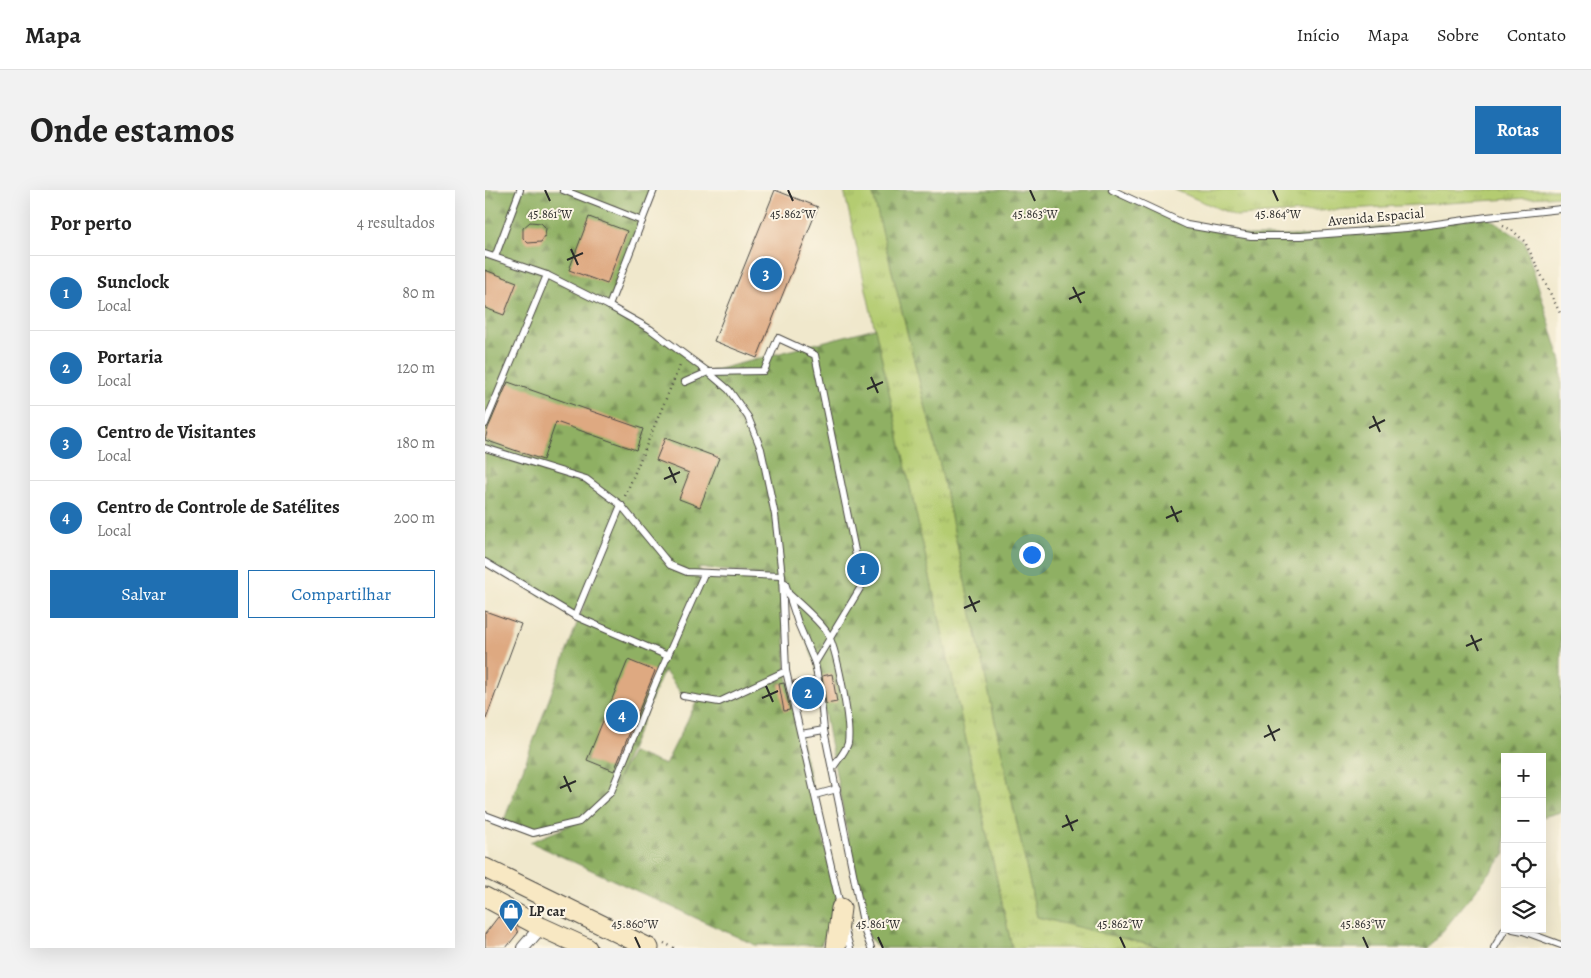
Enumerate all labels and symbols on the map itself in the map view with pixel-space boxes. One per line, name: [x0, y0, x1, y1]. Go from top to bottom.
street label: Avenida Espacial: [1326, 203, 1425, 231]
text: 45.861°W: [528, 206, 573, 222]
text: 45.862°W: [770, 206, 817, 222]
text: 45.863°W: [1012, 206, 1059, 222]
text: 45.864°W: [1255, 206, 1302, 222]
pin: 3: [750, 255, 782, 293]
your location: [1019, 542, 1045, 568]
pin: 1: [847, 550, 879, 588]
pin: 2: [792, 674, 824, 712]
pin: 4: [606, 697, 638, 735]
shop icon: LP car: [498, 898, 524, 932]
place label: LP car: [529, 902, 565, 921]
text: 45.860°W: [612, 916, 659, 932]
text: 45.861°W: [856, 916, 901, 932]
text: 45.862°W: [1097, 916, 1144, 932]
text: 45.863°W: [1340, 916, 1387, 932]

